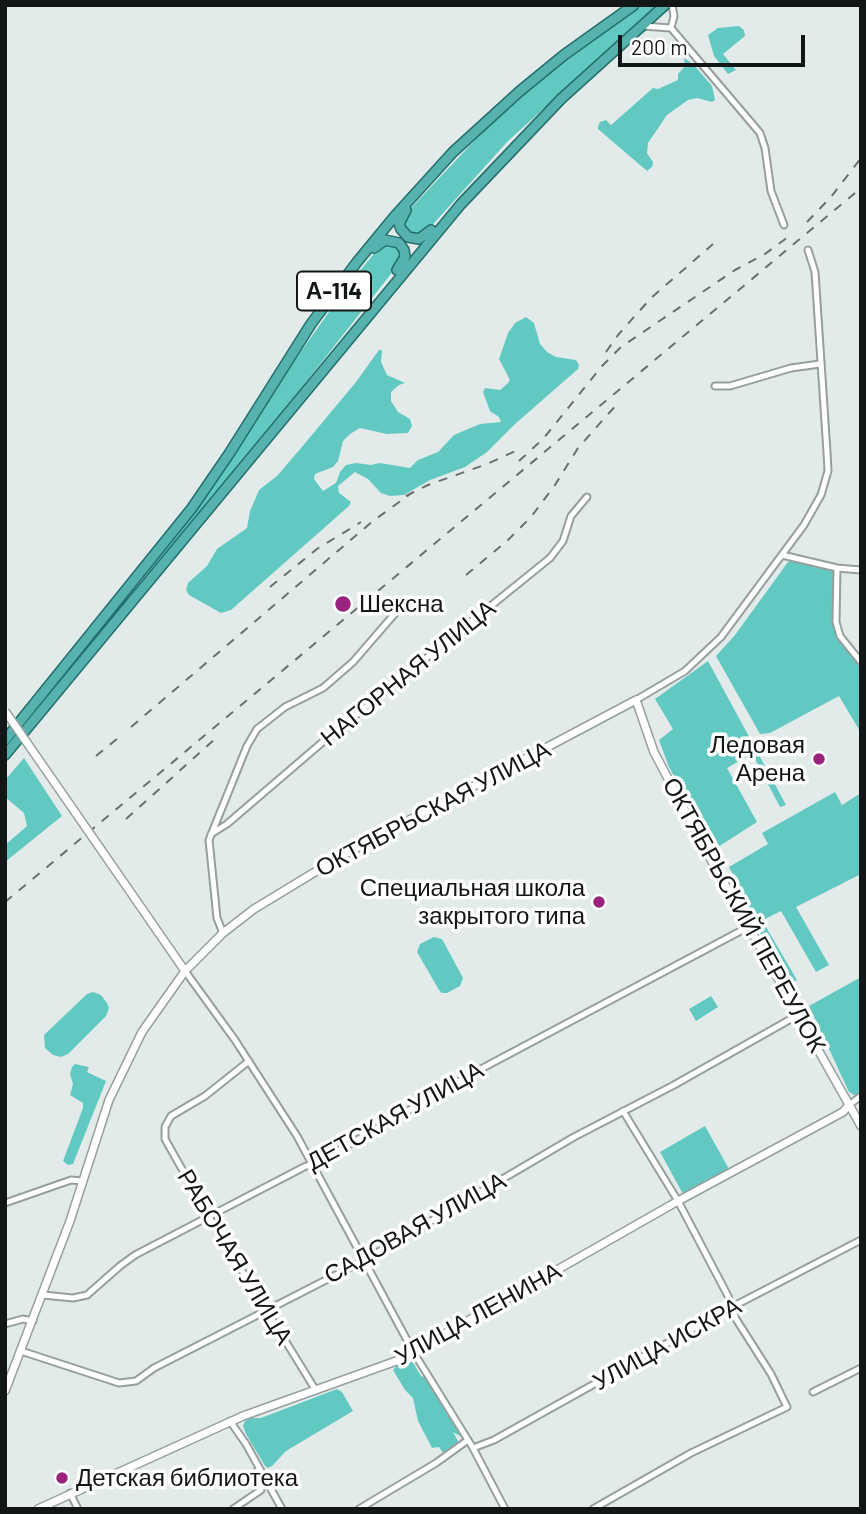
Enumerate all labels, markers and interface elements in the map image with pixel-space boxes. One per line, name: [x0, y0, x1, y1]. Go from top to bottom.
scale bar: [621, 21, 808, 65]
text: 200 m: [631, 34, 688, 59]
road number: А-114: [297, 272, 371, 310]
place label: Шексна: [359, 590, 444, 618]
street label: НАГОРНАЯ УЛИЦА: [315, 594, 501, 752]
marker: Шексна: [333, 594, 353, 614]
place label: Ледовая Арена: [710, 731, 805, 787]
street label: ОКТЯБРЬСКАЯ УЛИЦА: [311, 735, 555, 883]
marker: Ледовая Арена: [811, 751, 827, 767]
street label: ОКТЯБРЬСКИЙ ПЕРЕУЛОК: [656, 773, 832, 1057]
place label: Специальная школа закрытого типа: [360, 874, 585, 930]
marker: Специальная школа закрытого типа: [591, 894, 607, 910]
street label: ДЕТСКАЯ УЛИЦА: [302, 1056, 488, 1176]
street label: РАБОЧАЯ УЛИЦА: [171, 1164, 299, 1350]
street label: САДОВАЯ УЛИЦА: [319, 1166, 511, 1290]
street label: УЛИЦА ЛЕНИНА: [390, 1256, 566, 1372]
street label: УЛИЦА ИСКРА: [588, 1291, 746, 1397]
place label: Детская библиотека: [76, 1464, 298, 1492]
marker: Детская библиотека: [54, 1470, 70, 1486]

